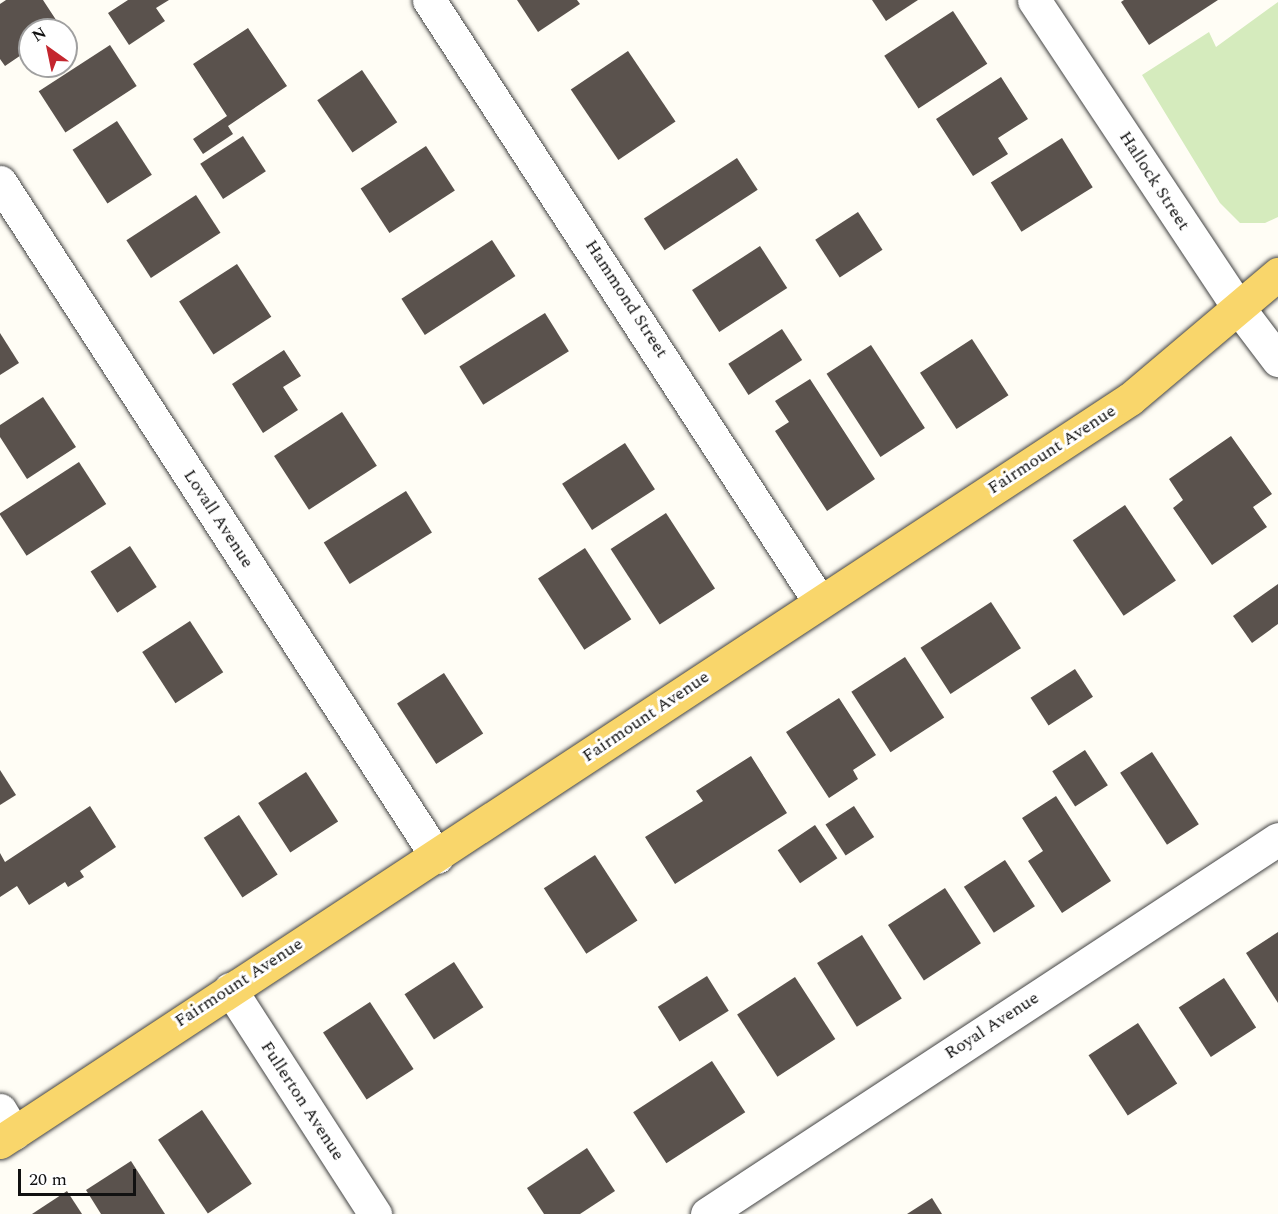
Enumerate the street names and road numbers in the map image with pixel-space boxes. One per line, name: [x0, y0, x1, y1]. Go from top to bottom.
street label: Hallock Street: [1114, 127, 1194, 235]
street label: Hammond Street: [580, 236, 672, 362]
street label: Fairmount Avenue: [984, 401, 1120, 499]
street label: Lovall Avenue: [178, 466, 258, 572]
street label: Fairmount Avenue: [578, 667, 714, 767]
street label: Fairmount Avenue: [171, 934, 307, 1032]
street label: Royal Avenue: [941, 987, 1043, 1065]
street label: Fullerton Avenue: [255, 1037, 349, 1165]

